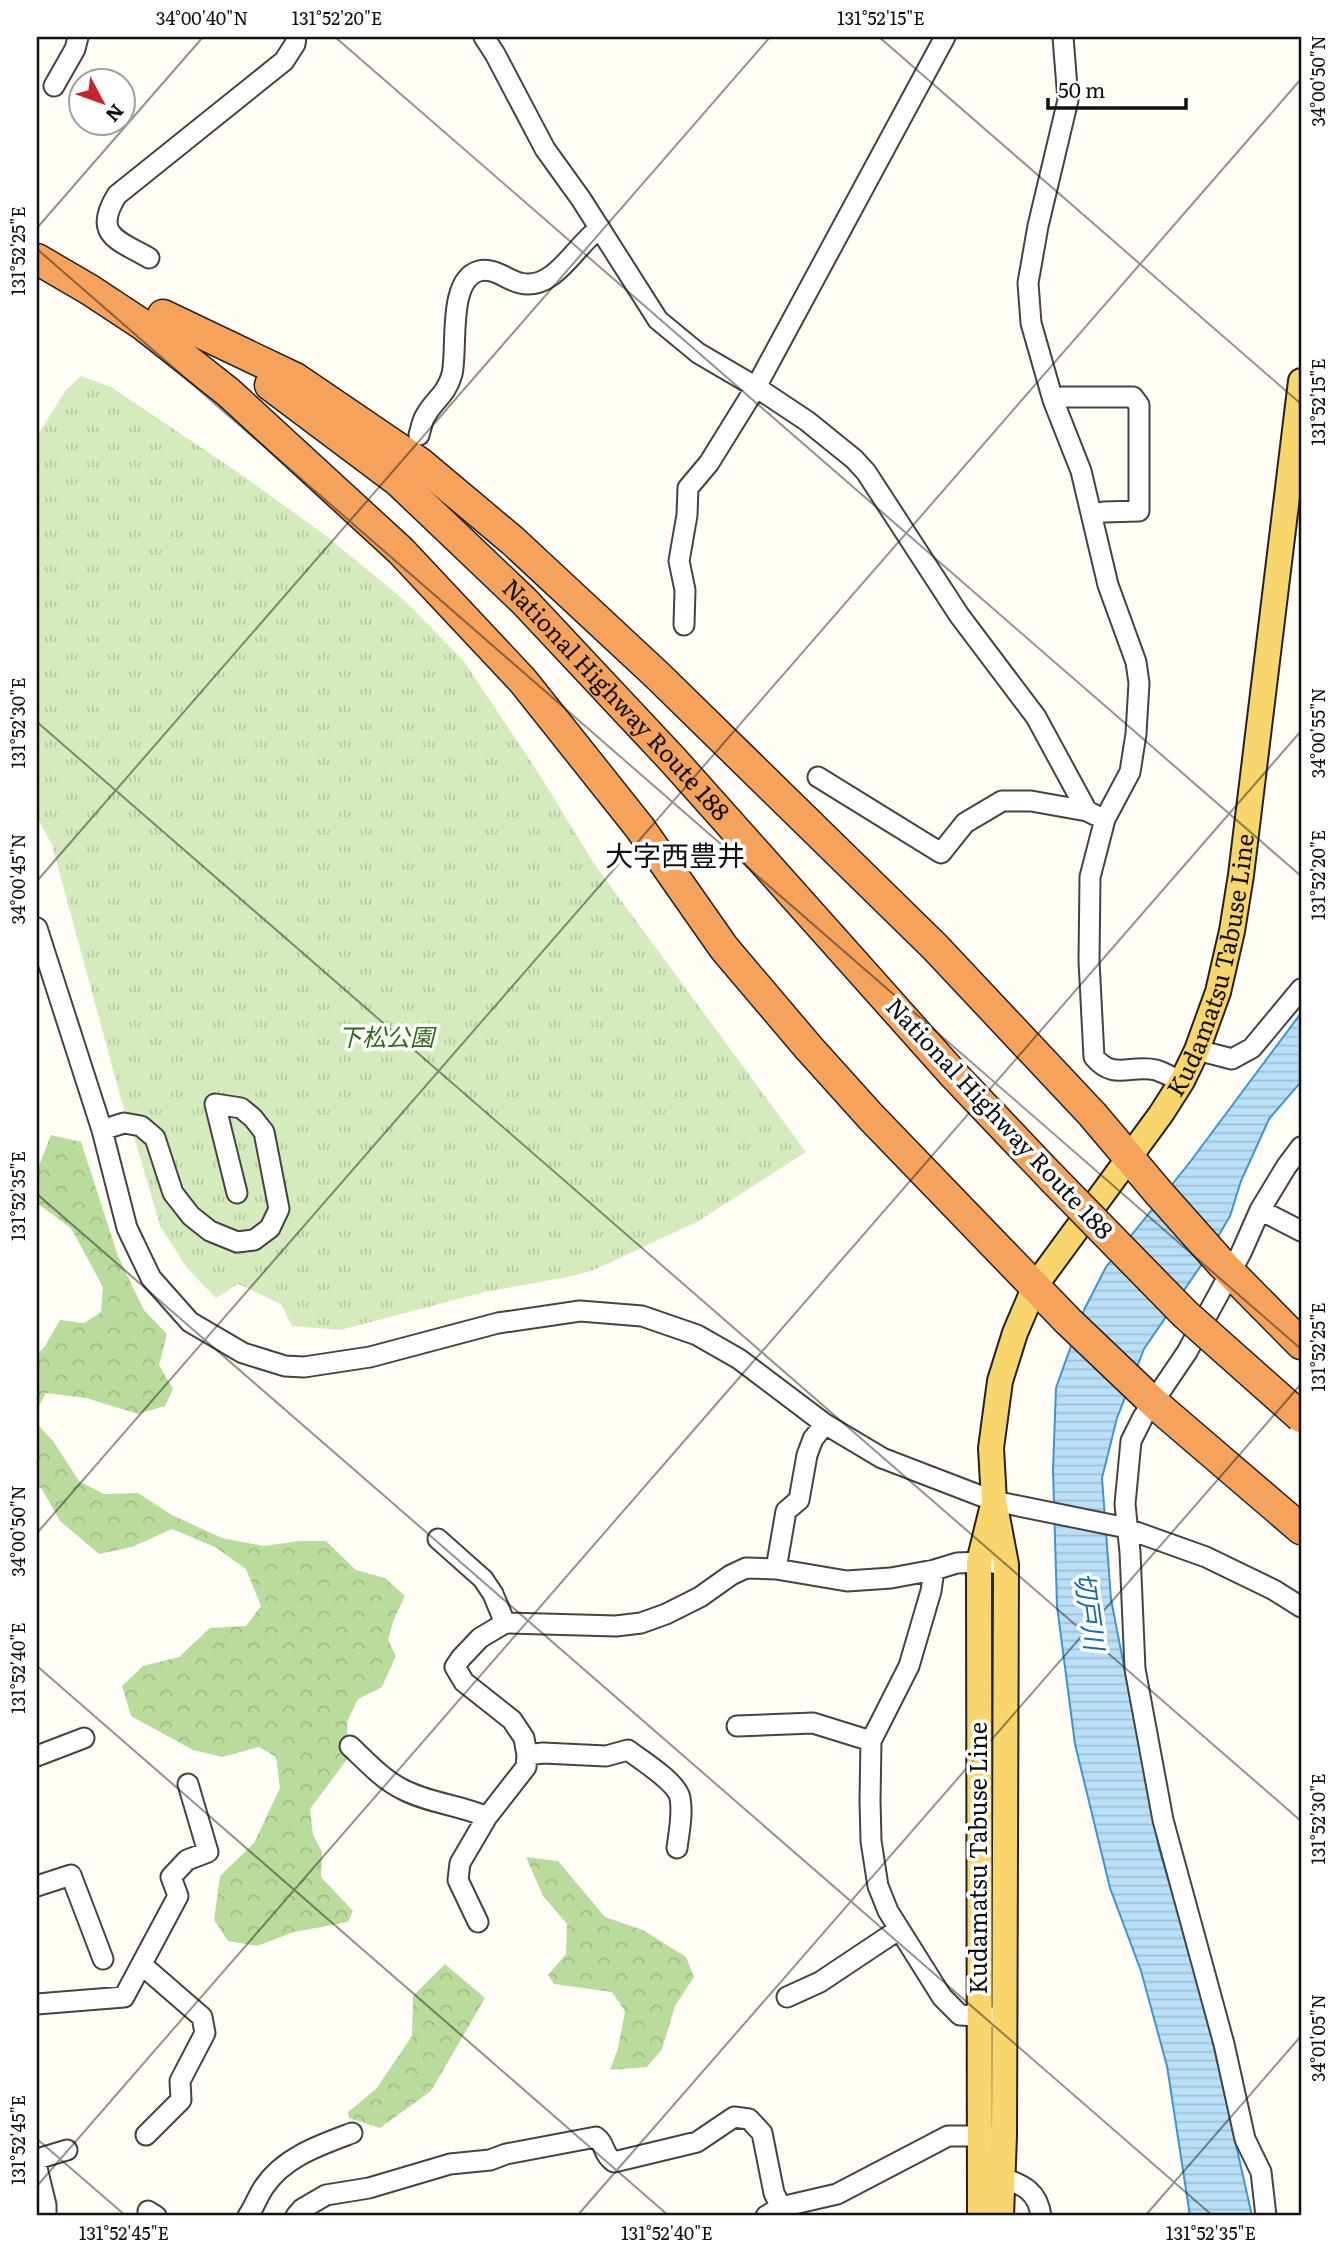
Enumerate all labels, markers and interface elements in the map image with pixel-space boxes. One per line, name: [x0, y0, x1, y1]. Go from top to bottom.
text: 34°00'40"N: [156, 4, 248, 31]
text: 131°52'20"E: [292, 4, 382, 31]
text: 131°52'15"E: [837, 4, 925, 31]
text: 34°00'50"N: [1304, 35, 1331, 127]
north arrow: [66, 66, 136, 136]
scale bar: [1048, 66, 1186, 110]
text: 50 m: [1058, 73, 1105, 104]
text: N: [100, 99, 131, 129]
text: 131°52'25"E: [4, 206, 31, 296]
text: 131°52'15"E: [1304, 358, 1331, 446]
street label: National Highway Route 188: [496, 569, 739, 827]
text: 131°52'30"E: [4, 677, 31, 769]
text: 34°00'55"N: [1304, 688, 1331, 778]
text: 131°52'20"E: [1304, 830, 1331, 920]
street label: Kudamatsu Tabuse Line: [1157, 832, 1261, 1102]
text: 34°00'45"N: [4, 833, 31, 925]
district label: 大字西豊井: [605, 833, 745, 875]
street label: National Highway Route 188: [879, 989, 1123, 1246]
park label: 下松公園: [338, 1018, 437, 1053]
text: 131°52'35"E: [4, 1151, 31, 1241]
text: 131°52'25"E: [1304, 1302, 1331, 1392]
text: 34°00'50"N: [4, 1485, 31, 1577]
water label: 切戸川: [1067, 1569, 1117, 1655]
text: 131°52'40"E: [4, 1622, 31, 1714]
street label: Kudamatsu Tabuse Line: [959, 1722, 994, 1994]
text: 131°52'30"E: [1304, 1773, 1331, 1865]
text: 34°01'05"N: [1304, 1994, 1331, 2082]
text: 131°52'45"E: [4, 2095, 31, 2185]
text: 131°52'45"E: [79, 2219, 169, 2246]
text: 131°52'40"E: [621, 2219, 713, 2246]
text: 131°52'35"E: [1166, 2219, 1256, 2246]

